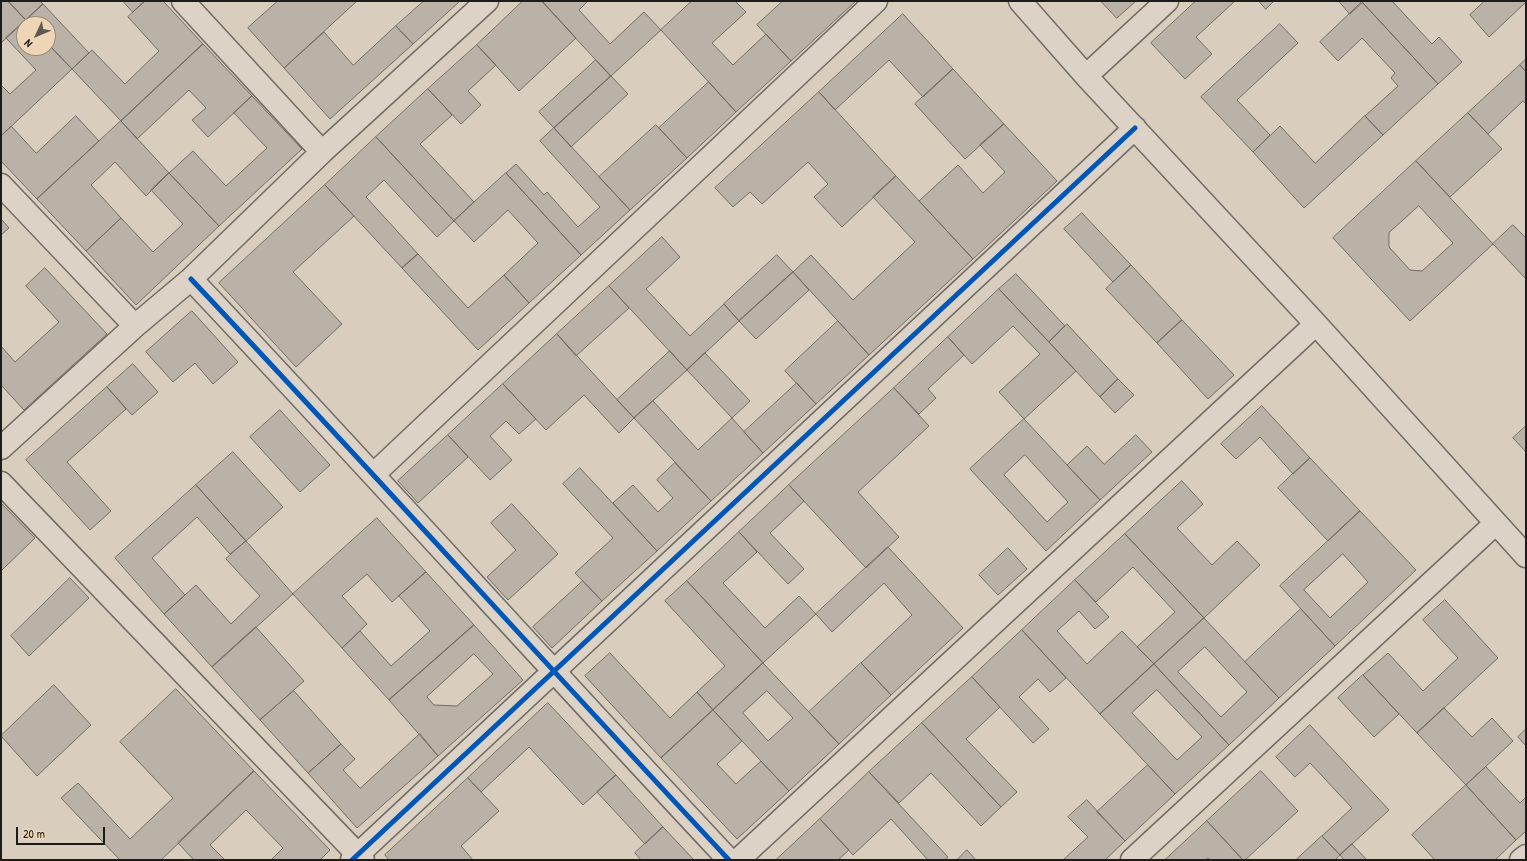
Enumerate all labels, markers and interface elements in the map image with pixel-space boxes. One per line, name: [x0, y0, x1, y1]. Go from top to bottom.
north arrow: [16, 16, 56, 56]
text: N: [21, 37, 35, 51]
scale bar: [18, 819, 107, 845]
text: 20 m: [23, 825, 45, 842]

